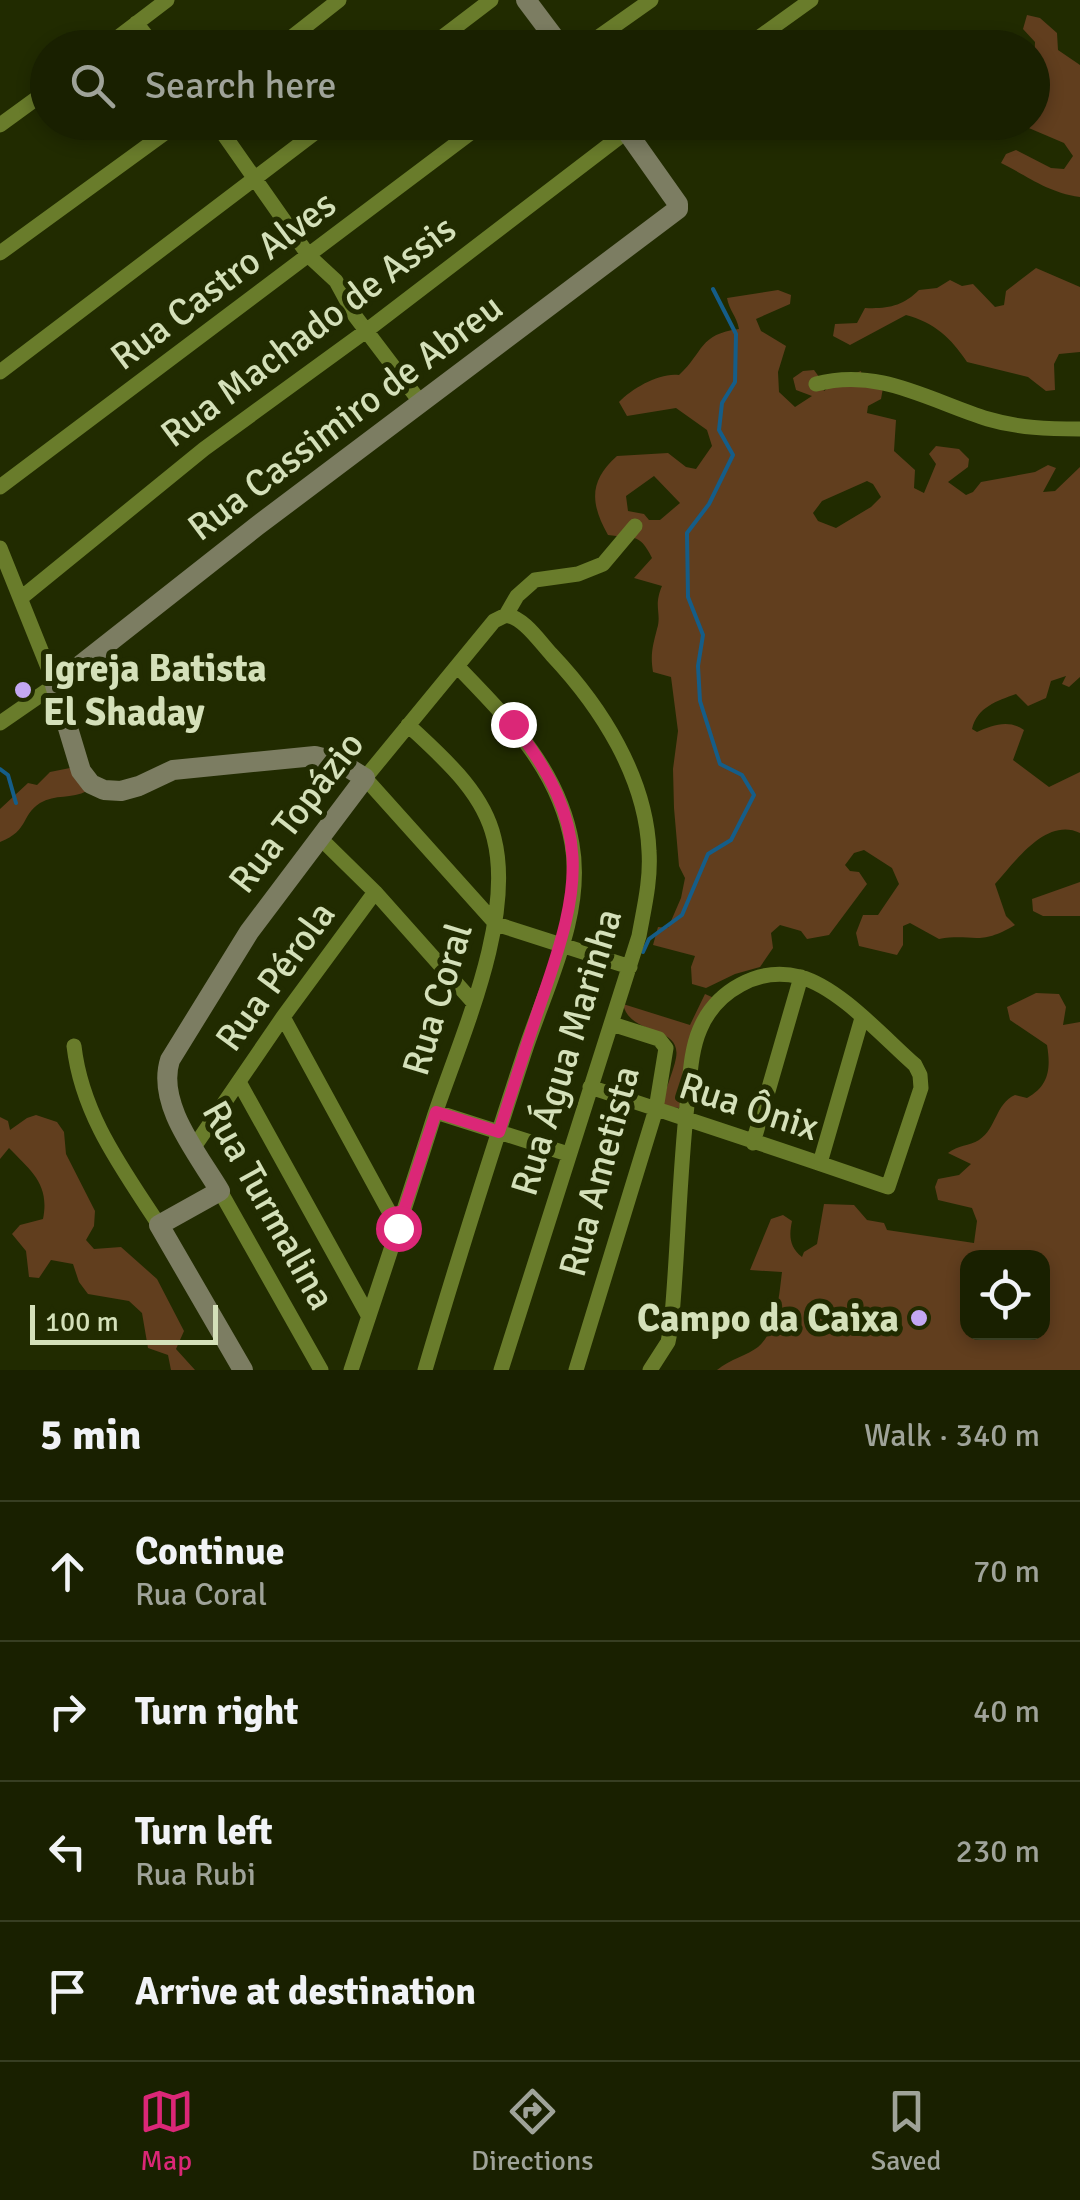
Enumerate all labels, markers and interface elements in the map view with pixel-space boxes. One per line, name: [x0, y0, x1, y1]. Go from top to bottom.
search box: [30, 30, 1050, 140]
icon: search: [65, 58, 120, 113]
text: Search here: [145, 62, 337, 109]
street label: Rua Castro Alves: [101, 180, 345, 380]
street label: Rua Machado de Assis: [152, 205, 465, 458]
street label: Rua Cassimiro de Abreu: [179, 284, 512, 551]
place label: Igreja Batista El Shaday: [43, 645, 267, 736]
marker: Igreja Batista El Shaday: [12, 679, 34, 701]
route end: [491, 702, 537, 748]
street label: Rua Topázio: [219, 722, 374, 902]
street label: Rua Pérola: [205, 892, 345, 1060]
street label: Rua Água Marinha: [501, 903, 632, 1201]
street label: Rua Coral: [392, 917, 483, 1081]
street label: Rua Ametista: [549, 1061, 650, 1282]
street label: Rua Ônix: [673, 1062, 824, 1151]
street label: Rua Turmalina: [192, 1093, 345, 1318]
route start: [376, 1206, 422, 1252]
map controls: [960, 1250, 1050, 1340]
button: locate: [960, 1250, 1050, 1340]
place label: Campo da Caixa: [637, 1295, 899, 1342]
scale bar: [30, 1300, 218, 1344]
text: 100 m: [45, 1305, 119, 1339]
marker: Campo da Caixa: [908, 1307, 930, 1329]
text: 5 min: [40, 1410, 141, 1461]
text: Walk · 340 m: [864, 1416, 1040, 1455]
text: Continue: [135, 1528, 285, 1575]
icon: ahead: [40, 1544, 95, 1599]
text: 70 m: [973, 1552, 1040, 1591]
text: Rua Coral: [135, 1575, 267, 1614]
icon: right: [40, 1684, 95, 1739]
text: Turn right: [135, 1688, 299, 1735]
text: 40 m: [973, 1692, 1040, 1731]
text: Turn left: [135, 1808, 273, 1855]
icon: left: [40, 1824, 95, 1879]
text: 230 m: [956, 1832, 1040, 1871]
text: Rua Rubi: [135, 1855, 256, 1894]
icon: arrive: [40, 1964, 95, 2019]
text: Arrive at destination: [135, 1968, 476, 2015]
tab: Map: [139, 2084, 194, 2178]
tab: Directions: [471, 2084, 593, 2178]
tab: Saved: [871, 2084, 941, 2178]

